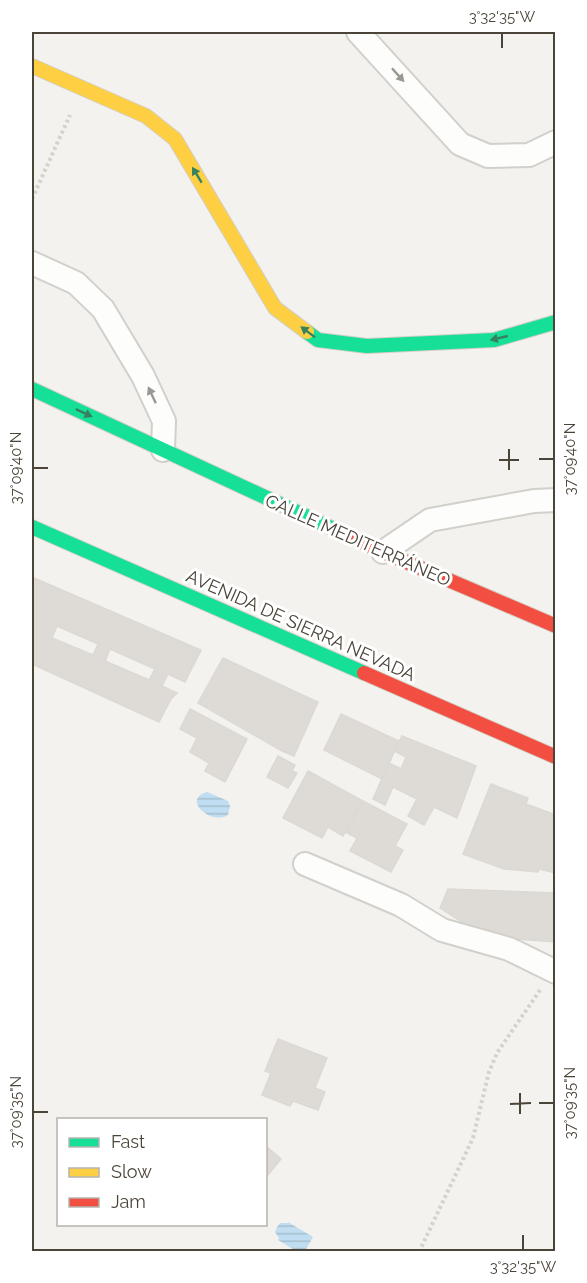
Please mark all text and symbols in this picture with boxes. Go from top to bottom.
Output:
text: 3°32'35"W [469,8,535,26]
one-way arrow [391,67,405,82]
one-way arrow [191,167,202,183]
one-way arrow [300,326,316,338]
one-way arrow [490,333,508,343]
one-way arrow [147,386,156,403]
one-way arrow [76,409,93,418]
text: 37°09'40"N [561,423,579,495]
text: 37°09'40"N [7,432,25,504]
street label: CALLE MEDITERRÁNEO [262,489,454,590]
street label: AVENIDA DE SIERRA NEVADA [183,565,419,685]
text: 37°09'35"N [561,1067,579,1139]
text: 37°09'35"N [7,1076,25,1148]
legend [57,1118,267,1226]
text: Fast [111,1131,145,1152]
text: Slow [111,1161,152,1182]
text: Jam [111,1191,146,1212]
text: 3°32'35"W [490,1258,556,1276]

